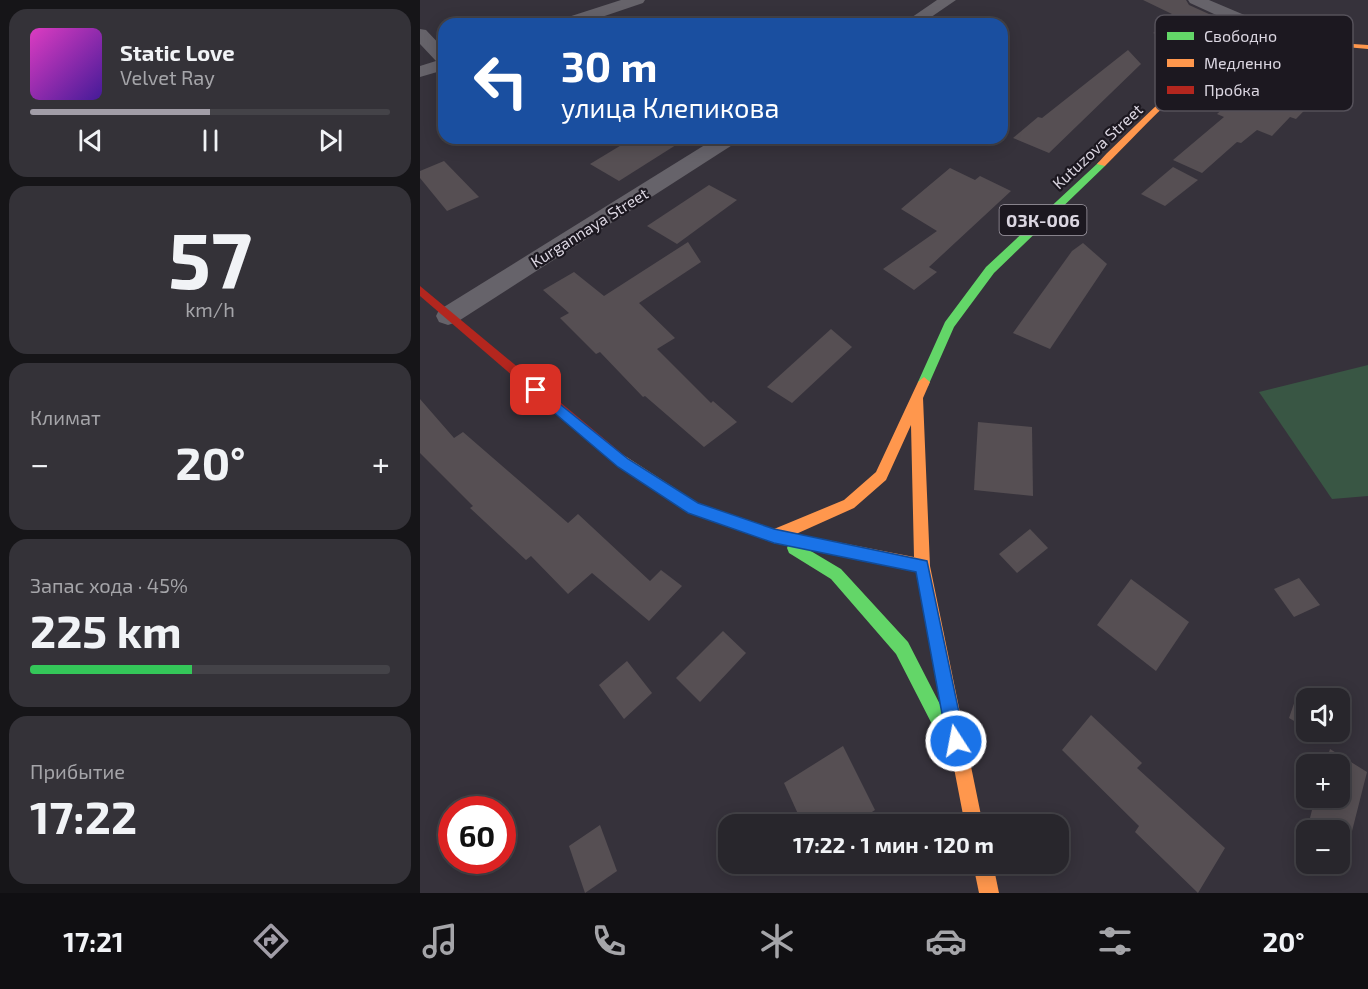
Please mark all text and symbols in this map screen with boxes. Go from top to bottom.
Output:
legend [1155,15,1353,111]
text: Свободно [1204,26,1277,45]
text: Static Love [120,39,235,65]
text: 30 m [561,40,657,90]
icon: left [462,42,540,120]
text: Медленно [1204,53,1281,72]
text: Velvet Ray [120,65,215,89]
text: Пробка [1204,80,1260,99]
text: улица Клепикова [561,91,779,123]
street label: Kutuzova Street [1048,99,1146,193]
icon: previous [74,124,107,157]
icon: pause [194,124,227,157]
icon: next [314,124,347,157]
street label: Kurgannaya Street [527,183,651,271]
road number: 03К-006 [1000,205,1086,235]
text: 57 [168,211,252,305]
text: km/h [185,297,235,321]
pin [510,364,561,415]
icon: arrive [519,373,552,406]
text: Климат [30,405,101,429]
text: 20° [176,435,246,489]
text: − [30,443,49,483]
text: + [372,443,390,483]
text: Запас хода · 45% [30,573,188,597]
text: 225 km [30,603,182,657]
map controls [1296,688,1350,874]
button: sound [1296,688,1350,742]
position arrow [924,709,988,773]
button: + [1296,754,1350,808]
text: Прибытие [30,759,125,783]
text: 17:22 [30,789,137,843]
speed limit sign: 60 [438,796,516,874]
button: − [1296,820,1350,874]
text: 17:22 · 1 мин · 120 m [793,831,994,857]
icon: directions [250,920,292,962]
icon: music [419,920,461,962]
icon: phone [588,920,630,962]
icon: climate [756,920,798,962]
icon: car [925,920,967,962]
icon: filters [1094,920,1136,962]
text: 17:21 [63,925,124,957]
text: 20° [1263,925,1305,957]

